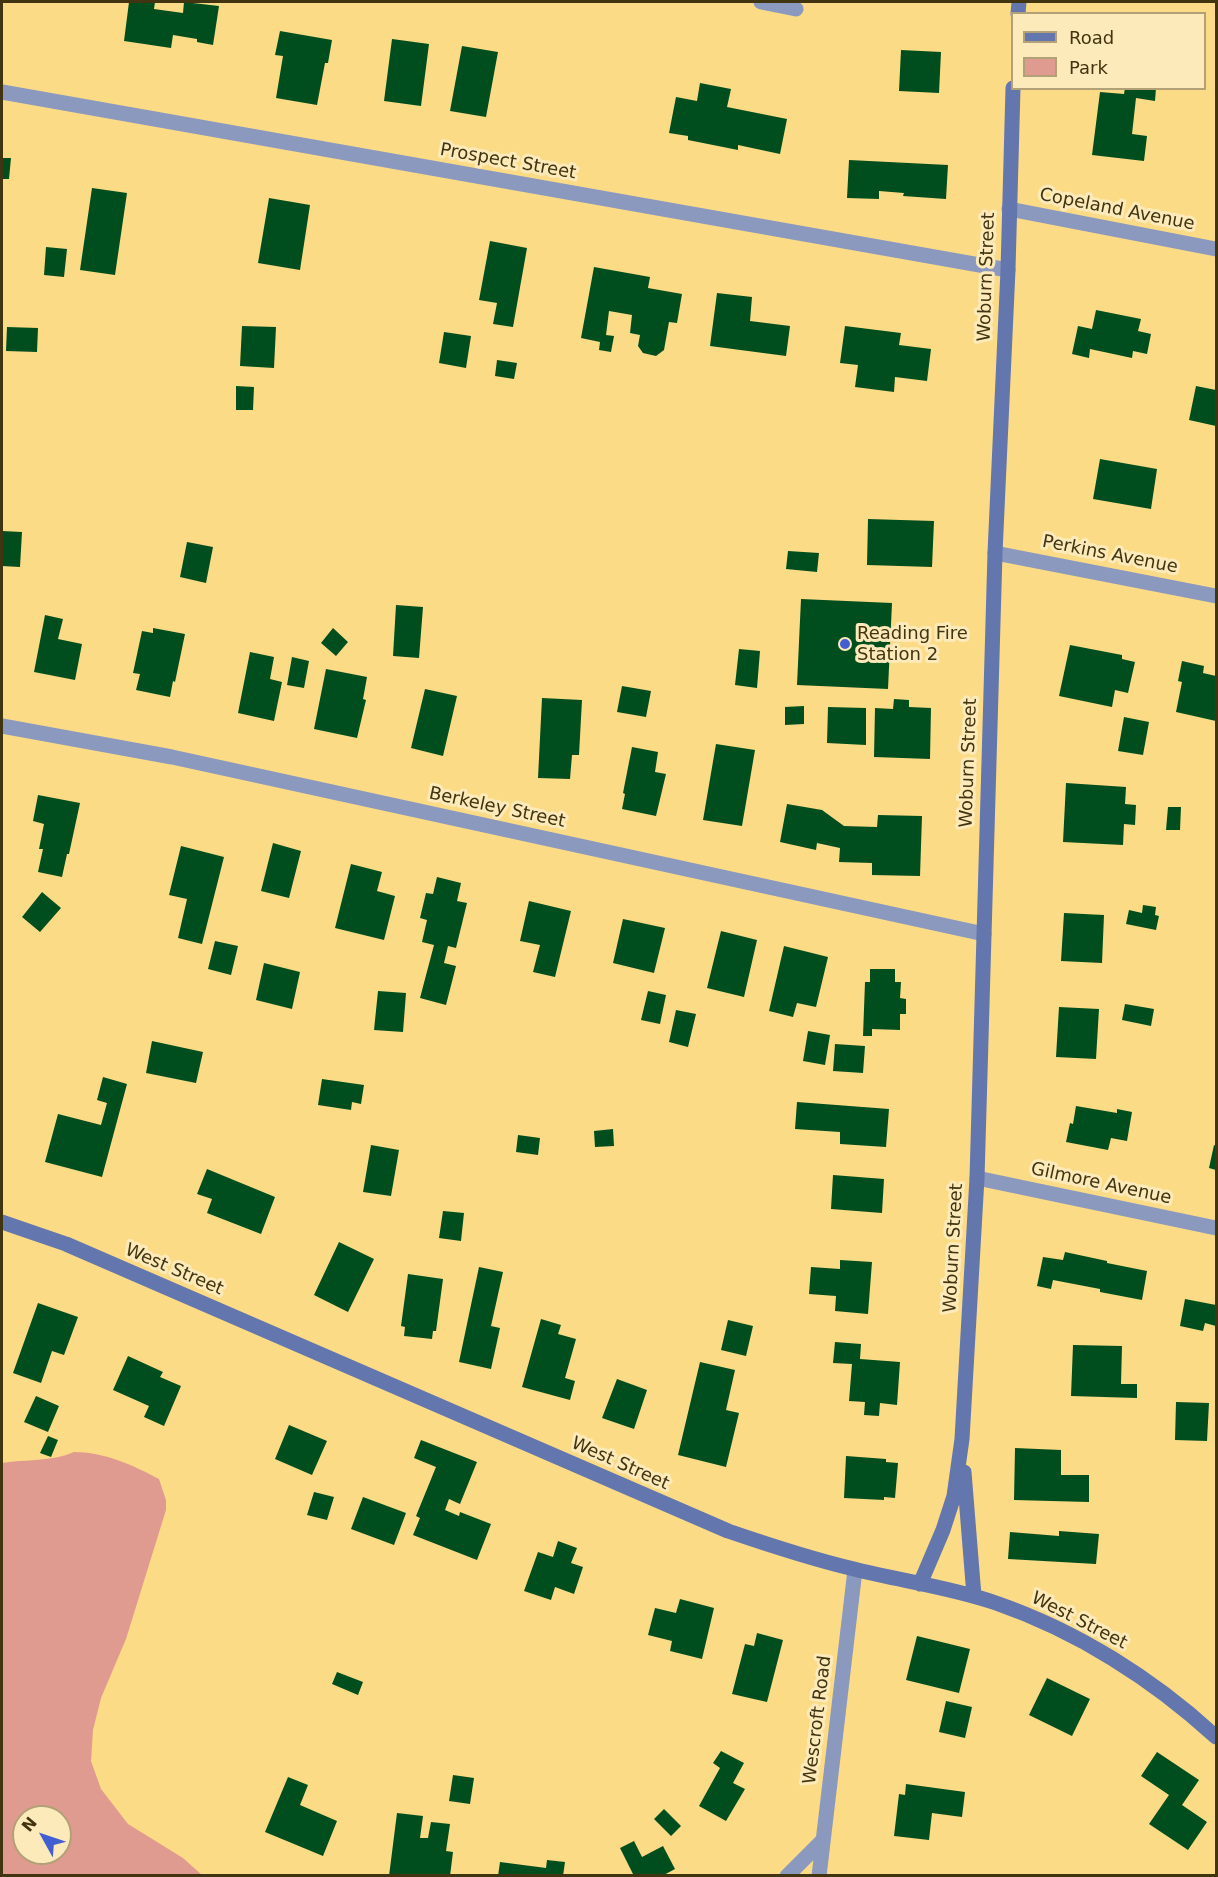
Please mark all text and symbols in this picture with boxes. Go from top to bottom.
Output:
legend [1011,12,1206,90]
text: Road [1069,27,1114,48]
text: Park [1069,57,1108,78]
street label: Prospect Street [438,139,578,185]
street label: Copeland Avenue [1038,184,1196,236]
street label: Woburn Street [974,212,1000,342]
street label: Perkins Avenue [1040,531,1180,579]
place label: Reading Fire Station 2 [857,623,968,666]
marker: Reading Fire Station 2 [838,637,852,651]
street label: Woburn Street [956,698,982,828]
street label: Berkeley Street [427,783,567,833]
street label: Gilmore Avenue [1029,1159,1173,1209]
street label: Woburn Street [940,1183,968,1313]
street label: West Street [122,1240,226,1300]
street label: West Street [568,1433,672,1495]
street label: West Street [1027,1588,1131,1654]
street label: Wescroft Road [799,1655,837,1785]
north arrow [12,1805,72,1865]
text: N [18,1813,41,1836]

